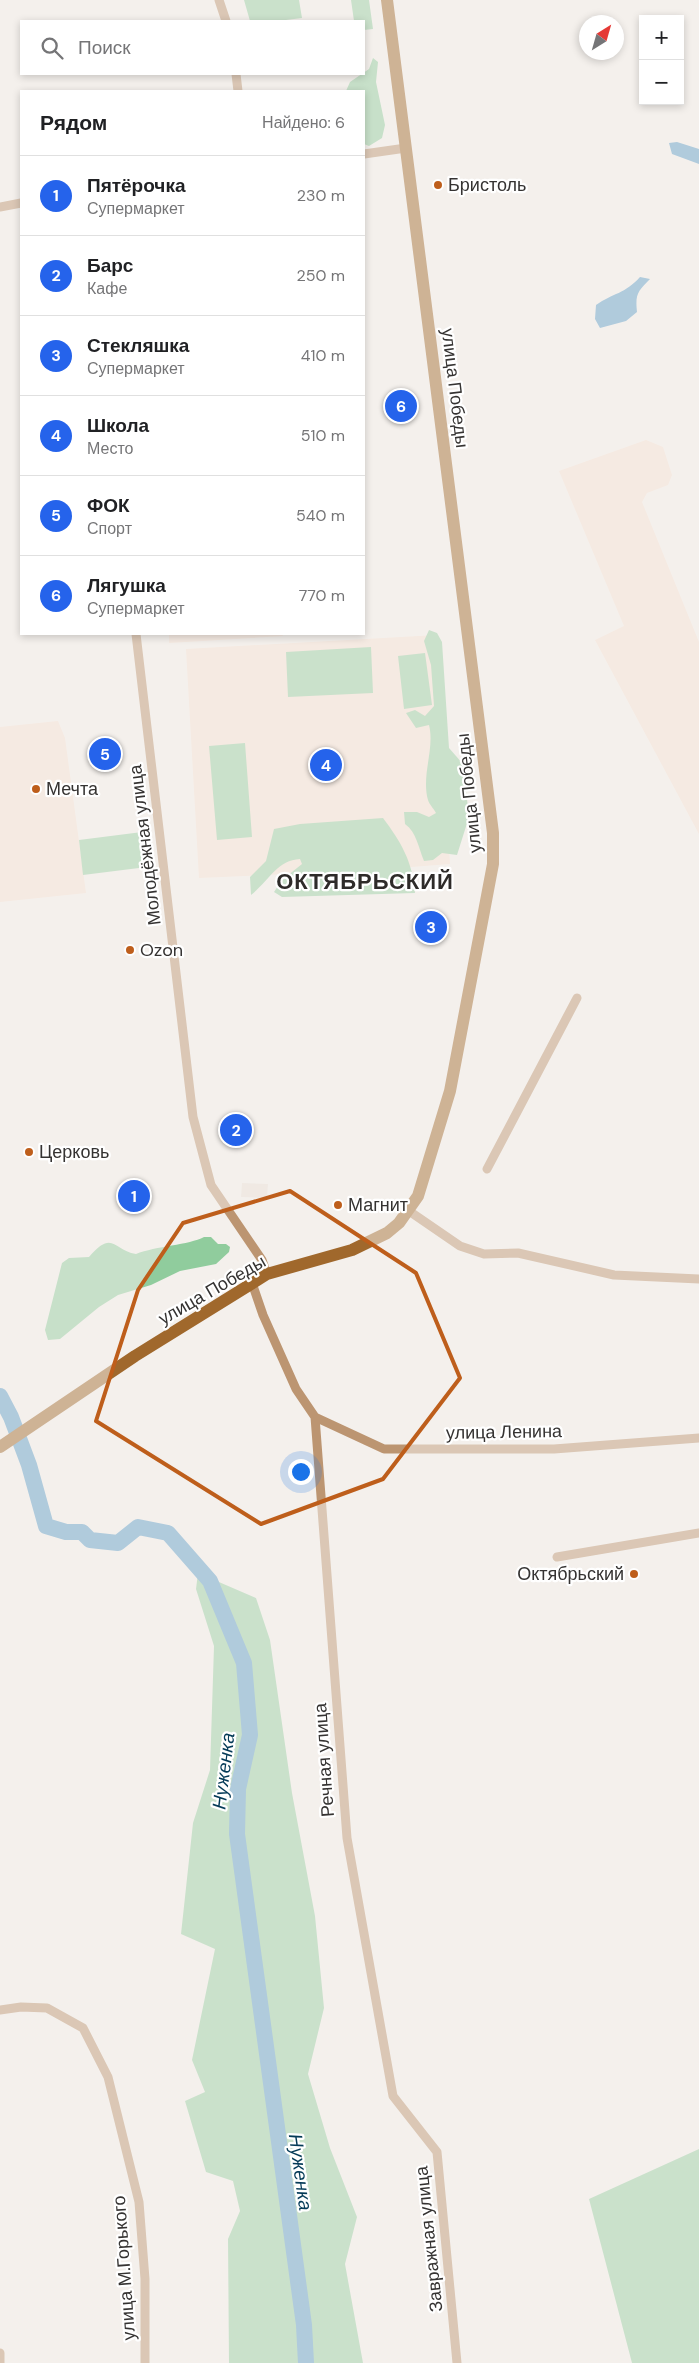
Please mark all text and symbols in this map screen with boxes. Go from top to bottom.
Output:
north arrow [579,15,624,60]
map controls [639,15,684,105]
button: + [639,15,684,60]
search box [20,20,365,75]
icon: search [38,34,66,62]
text: Поиск [78,35,131,60]
button: − [639,60,684,105]
text: Рядом [40,109,107,137]
text: Найдено: 6 [262,112,345,133]
text: Пятёрочка [87,173,185,198]
place label: Бристоль [448,173,526,197]
marker: Бристоль [432,179,444,191]
text: 1 [53,185,59,206]
text: 230 m [297,185,345,206]
text: Супермаркет [87,198,185,219]
text: Барс [87,253,133,278]
text: 2 [51,265,61,286]
text: 250 m [297,265,345,286]
text: Кафе [87,278,127,299]
street label: улица Победы [436,327,474,449]
text: Стекляшка [87,333,189,358]
text: 3 [51,345,61,366]
text: 410 m [301,345,345,366]
text: Супермаркет [87,358,185,379]
pin: 6 [385,387,417,425]
text: Школа [87,413,149,438]
text: 4 [51,425,61,446]
text: 510 m [301,425,345,446]
text: Место [87,438,133,459]
text: ФОК [87,493,130,518]
text: 5 [51,505,61,526]
text: 540 m [296,505,345,526]
text: Спорт [87,518,132,539]
text: Лягушка [87,573,166,598]
text: 6 [51,585,61,606]
text: 770 m [299,585,345,606]
text: Супермаркет [87,598,185,619]
street label: улица Победы [451,732,487,854]
pin: 5 [89,735,121,773]
pin: 4 [310,746,342,784]
street label: Молодёжная улица [123,762,167,927]
place label: Мечта [46,777,99,801]
marker: Мечта [30,783,42,795]
district label: ОКТЯБРЬСКИЙ [276,867,454,896]
pin: 3 [415,908,447,946]
place label: Ozon [140,938,183,962]
marker: Ozon [124,944,136,956]
pin: 2 [220,1111,252,1149]
place label: Церковь [39,1140,109,1164]
marker: Церковь [23,1146,35,1158]
pin: 1 [118,1177,150,1215]
place label: Магнит [348,1193,408,1217]
marker: Магнит [332,1199,344,1211]
street label: улица Победы [154,1250,270,1330]
street label: улица Ленина [446,1419,563,1445]
your location [288,1459,314,1485]
place label: Октябрьский [517,1562,624,1586]
marker: Октябрьский [628,1568,640,1580]
street label: Речная улица [308,1701,340,1818]
water label: Нуженка [206,1731,241,1811]
water label: Нуженка [283,2132,318,2212]
street label: Завражная улица [409,2164,449,2313]
street label: улица М.Горького [107,2195,141,2341]

